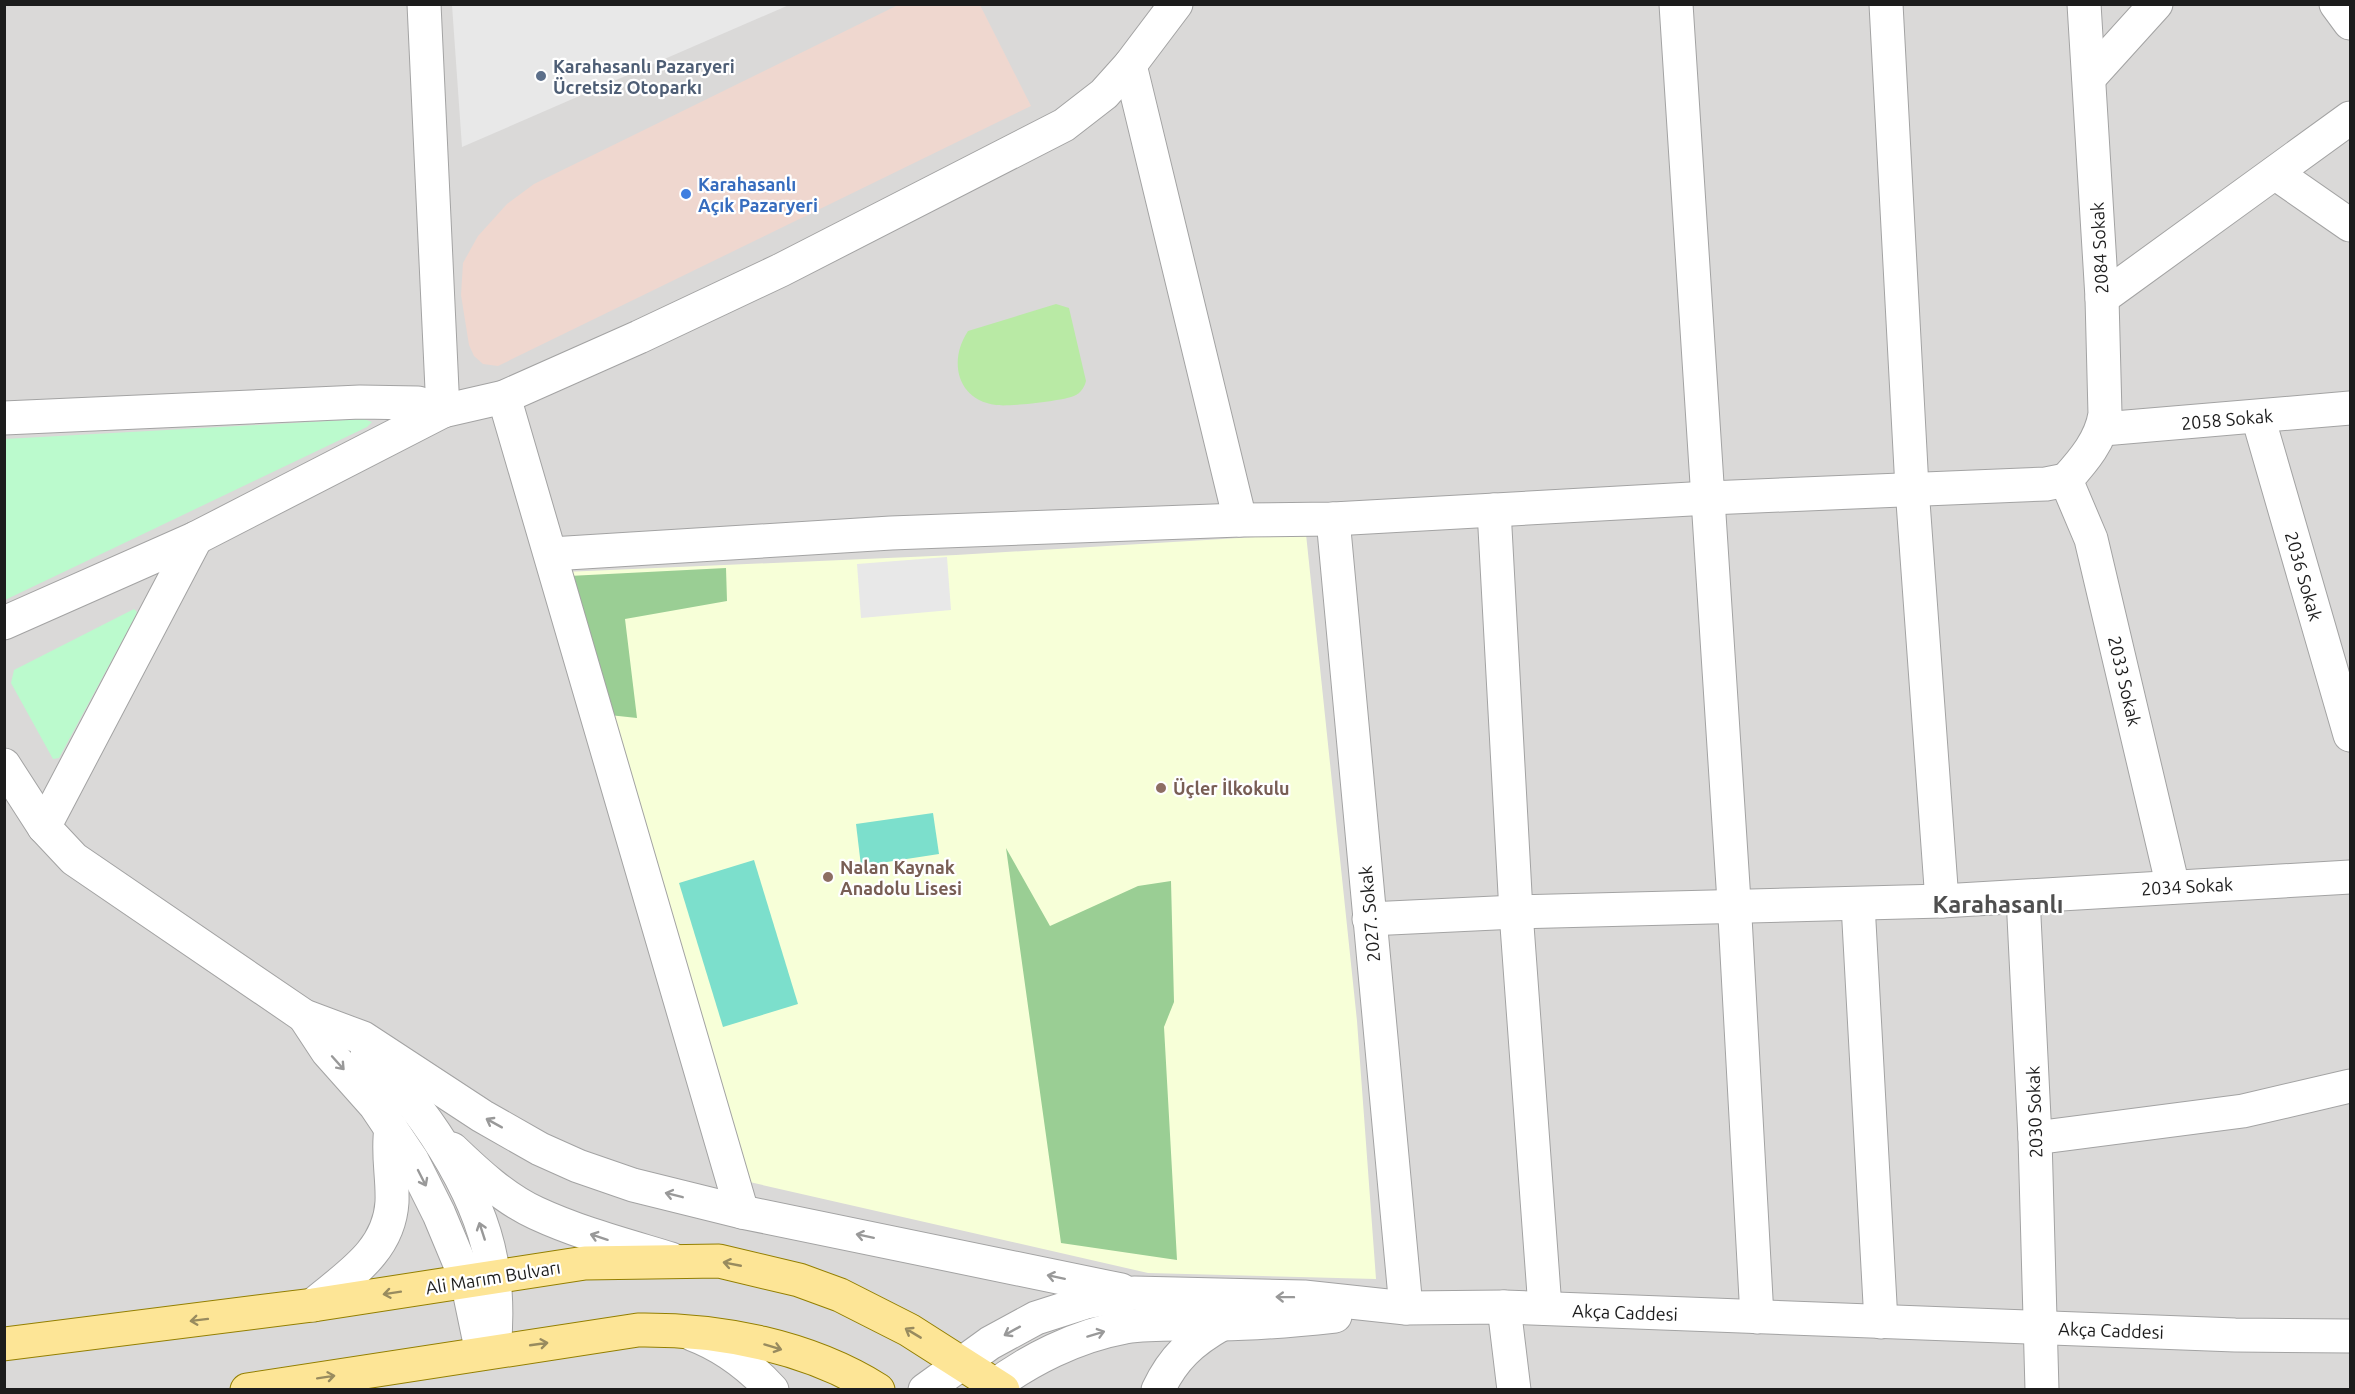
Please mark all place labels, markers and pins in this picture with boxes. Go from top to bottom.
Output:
place label: Karahasanlı Pazaryeri Ücretsiz Otoparkı [553,56,735,97]
marker: Karahasanlı Pazaryeri Ücretsiz Otoparkı [534,69,548,83]
place label: Karahasanlı Açık Pazaryeri [698,174,818,216]
marker: Karahasanlı Açık Pazaryeri [679,187,693,201]
place label: Üçler İlkokulu [1173,778,1290,799]
marker: Üçler İlkokulu [1154,781,1168,795]
place label: Nalan Kaynak Anadolu Lisesi [840,857,962,898]
marker: Nalan Kaynak Anadolu Lisesi [821,870,835,884]

